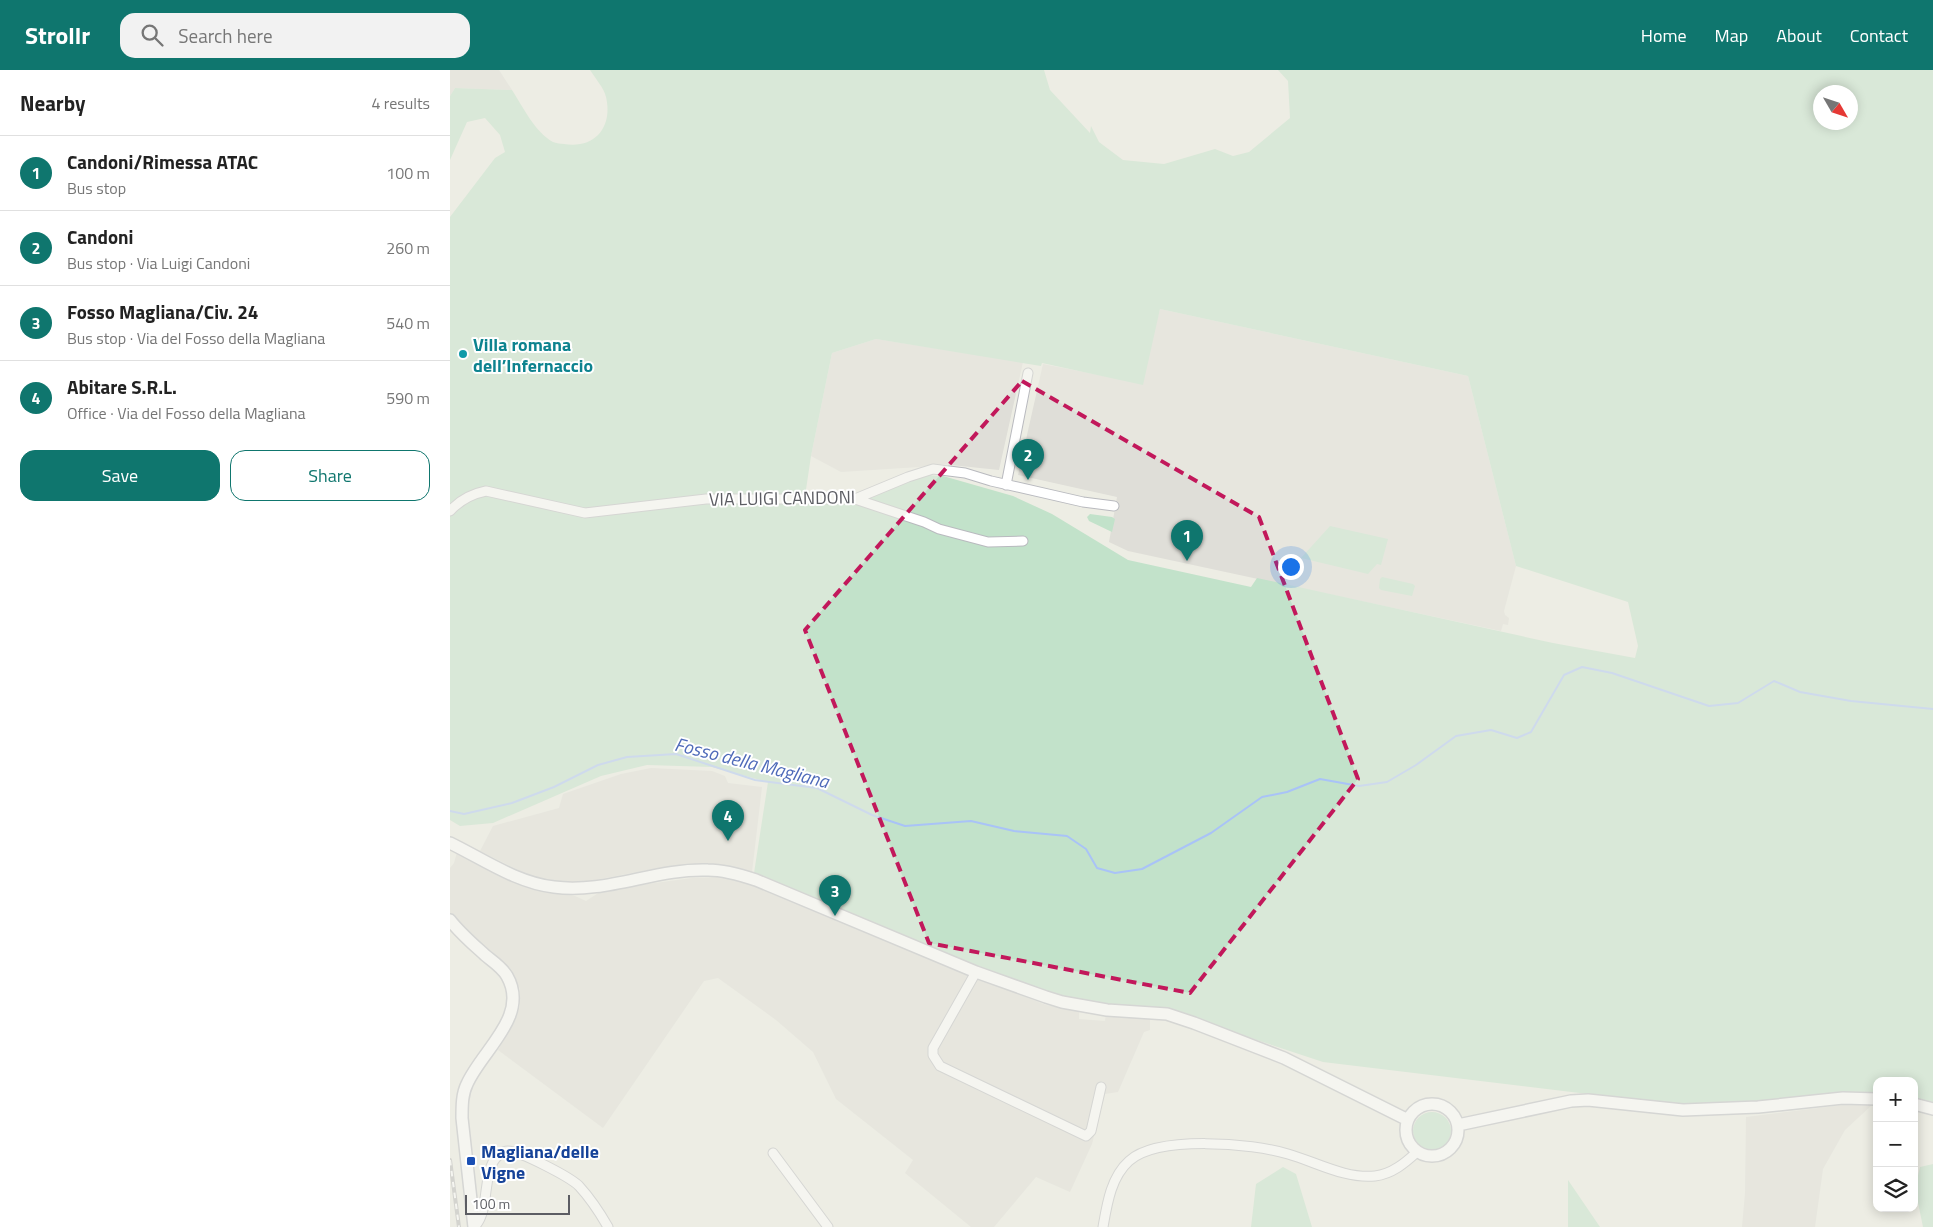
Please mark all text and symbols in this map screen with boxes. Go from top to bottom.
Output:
search box [120,13,470,58]
text: Strollr [25,17,90,53]
icon: search [138,21,166,49]
text: Search here [178,21,273,50]
text: Home [1641,22,1687,49]
text: Map [1715,22,1748,49]
text: About [1776,22,1822,49]
text: Contact [1850,22,1908,49]
north arrow [1813,85,1858,130]
text: Nearby [20,87,85,119]
text: 4 results [371,91,430,115]
text: Candoni/Rimessa ATAC [67,147,258,176]
text: 1 [32,161,40,185]
text: 100 m [386,161,430,185]
text: Bus stop [67,176,126,200]
text: Candoni [67,222,133,251]
text: 2 [32,236,40,260]
text: 260 m [386,236,430,260]
text: Bus stop · Via Luigi Candoni [67,251,250,275]
text: Fosso Magliana/Civ. 24 [67,297,258,326]
text: 3 [32,311,40,335]
text: 540 m [386,311,430,335]
text: Bus stop · Via del Fosso della Magliana [67,326,325,350]
place label: Villa romana dell’Infernaccio [473,331,593,379]
marker: Villa romana dell’Infernaccio [457,348,469,360]
text: Abitare S.R.L. [67,372,177,401]
text: 4 [32,386,40,410]
text: 590 m [386,386,430,410]
text: Office · Via del Fosso della Magliana [67,401,306,425]
pin: 2 [1012,439,1044,480]
button: Save [20,450,220,501]
button: Share [230,450,430,501]
street label: VIA LUIGI CANDONI [709,483,855,513]
pin: 1 [1171,520,1203,561]
your location [1278,554,1304,580]
water label: Fosso della Magliana [672,729,834,796]
pin: 4 [712,800,744,841]
pin: 3 [819,875,851,916]
map controls [1873,1077,1918,1212]
button: + [1873,1077,1918,1122]
button: − [1873,1122,1918,1167]
place label: Magliana/delle Vigne [481,1138,599,1186]
marker: Magliana/delle Vigne [465,1155,477,1167]
button: layers [1873,1167,1918,1212]
scale bar [465,1192,570,1215]
text: 100 m [472,1193,510,1214]

